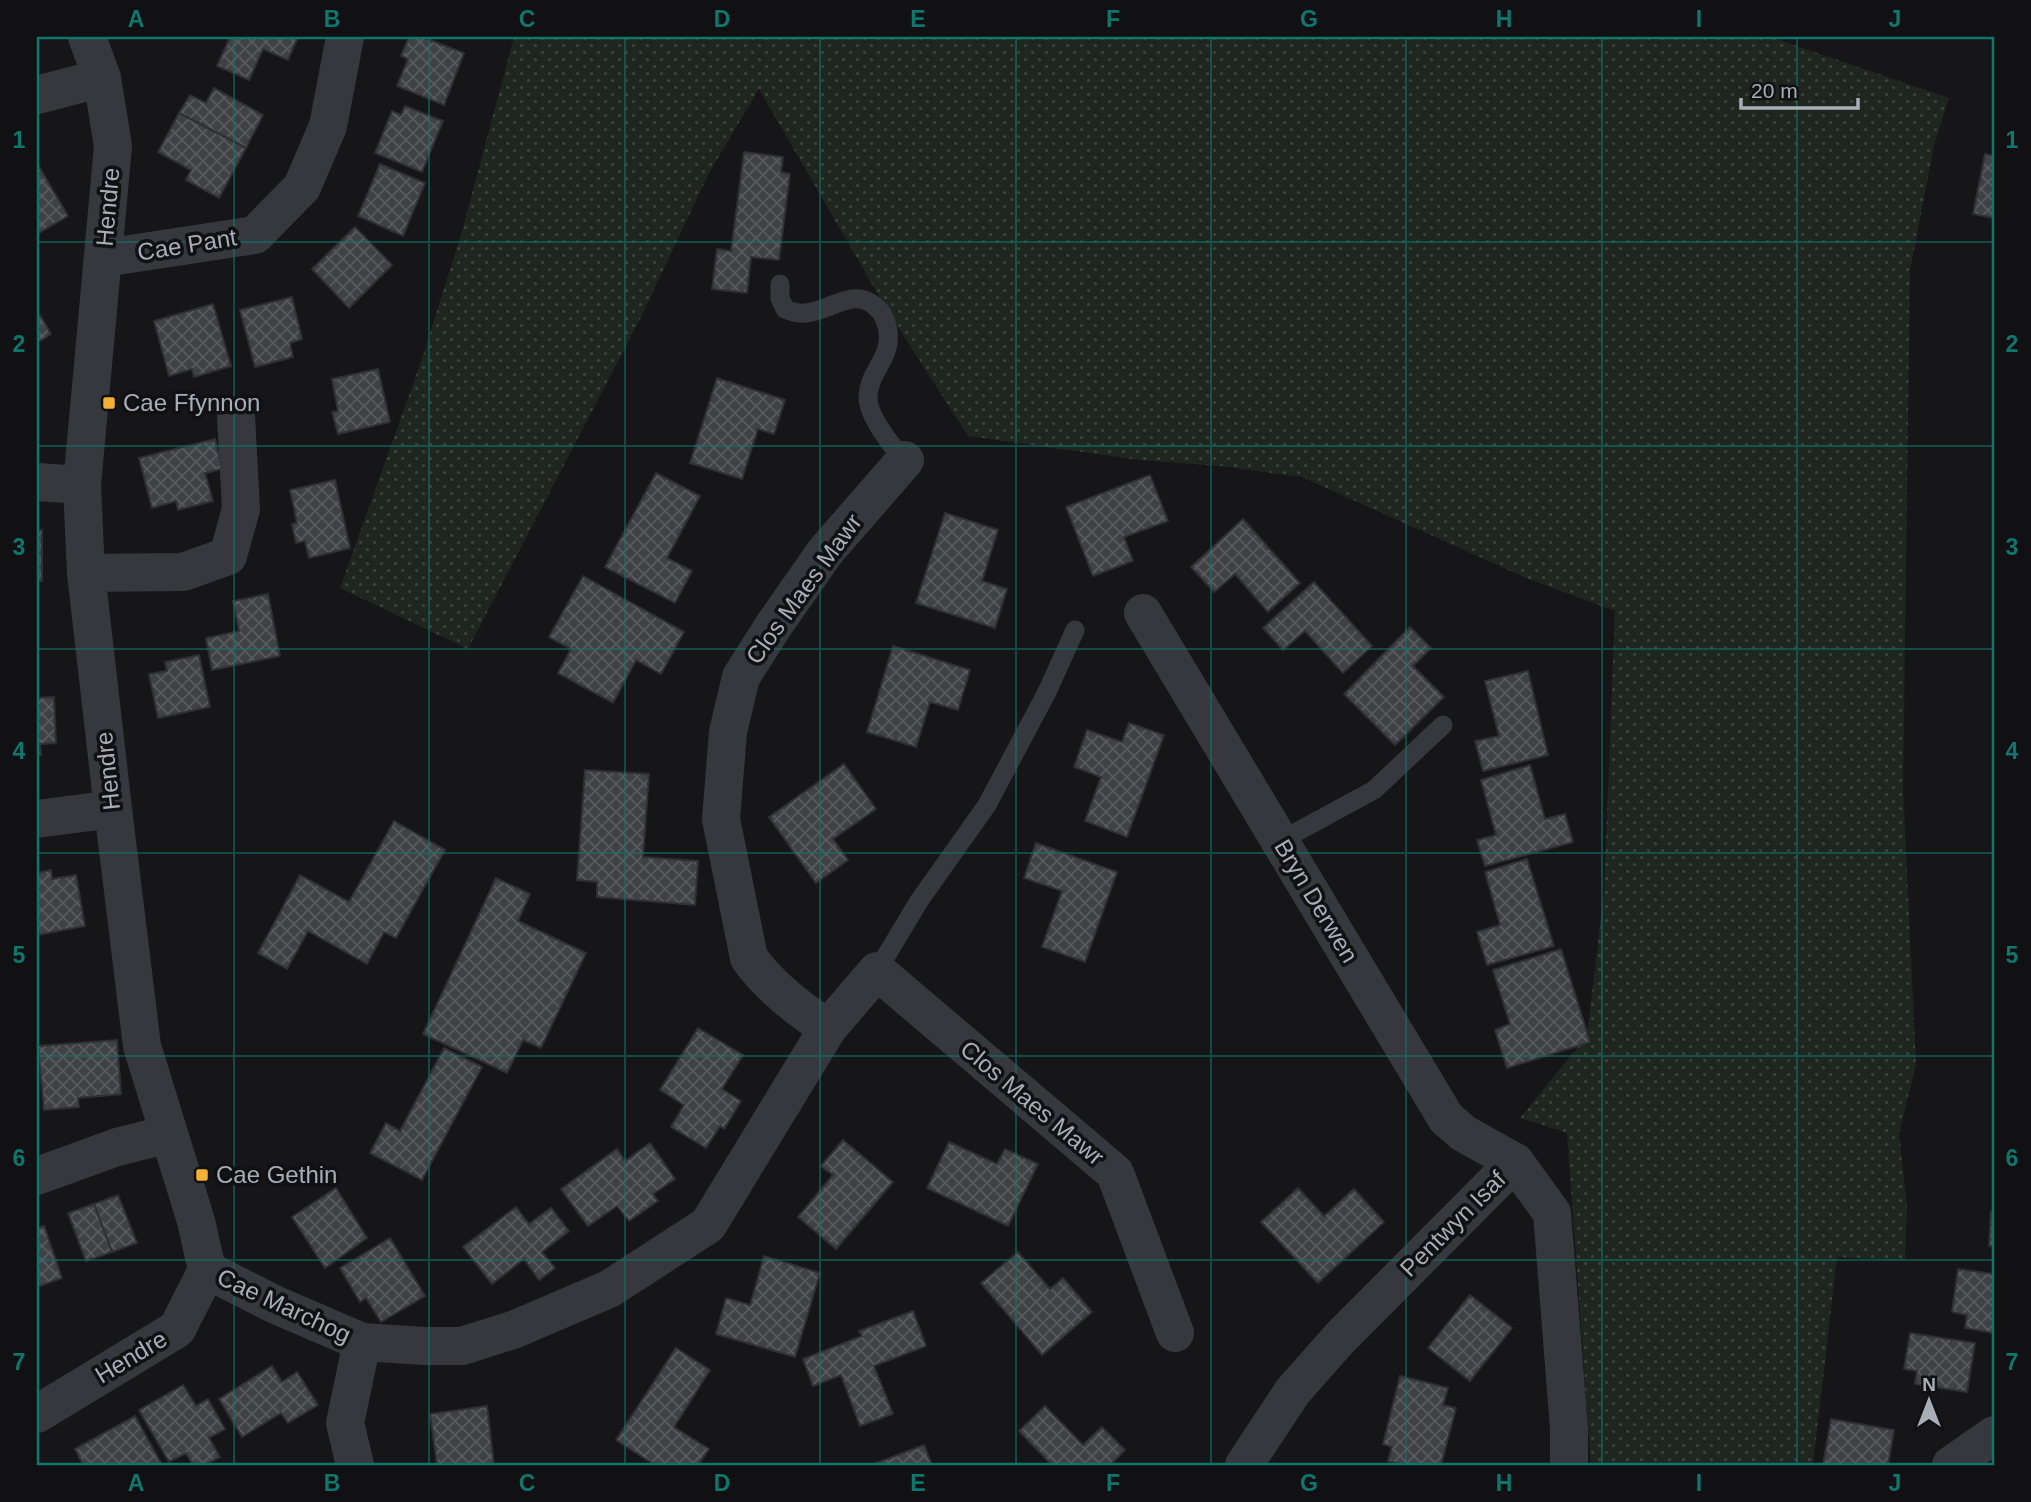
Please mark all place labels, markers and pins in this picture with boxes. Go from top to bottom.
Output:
place label: Cae Ffynnon [123,389,260,416]
marker: Cae Ffynnon [101,395,117,411]
place label: Cae Gethin [216,1161,337,1188]
marker: Cae Gethin [194,1167,210,1183]

